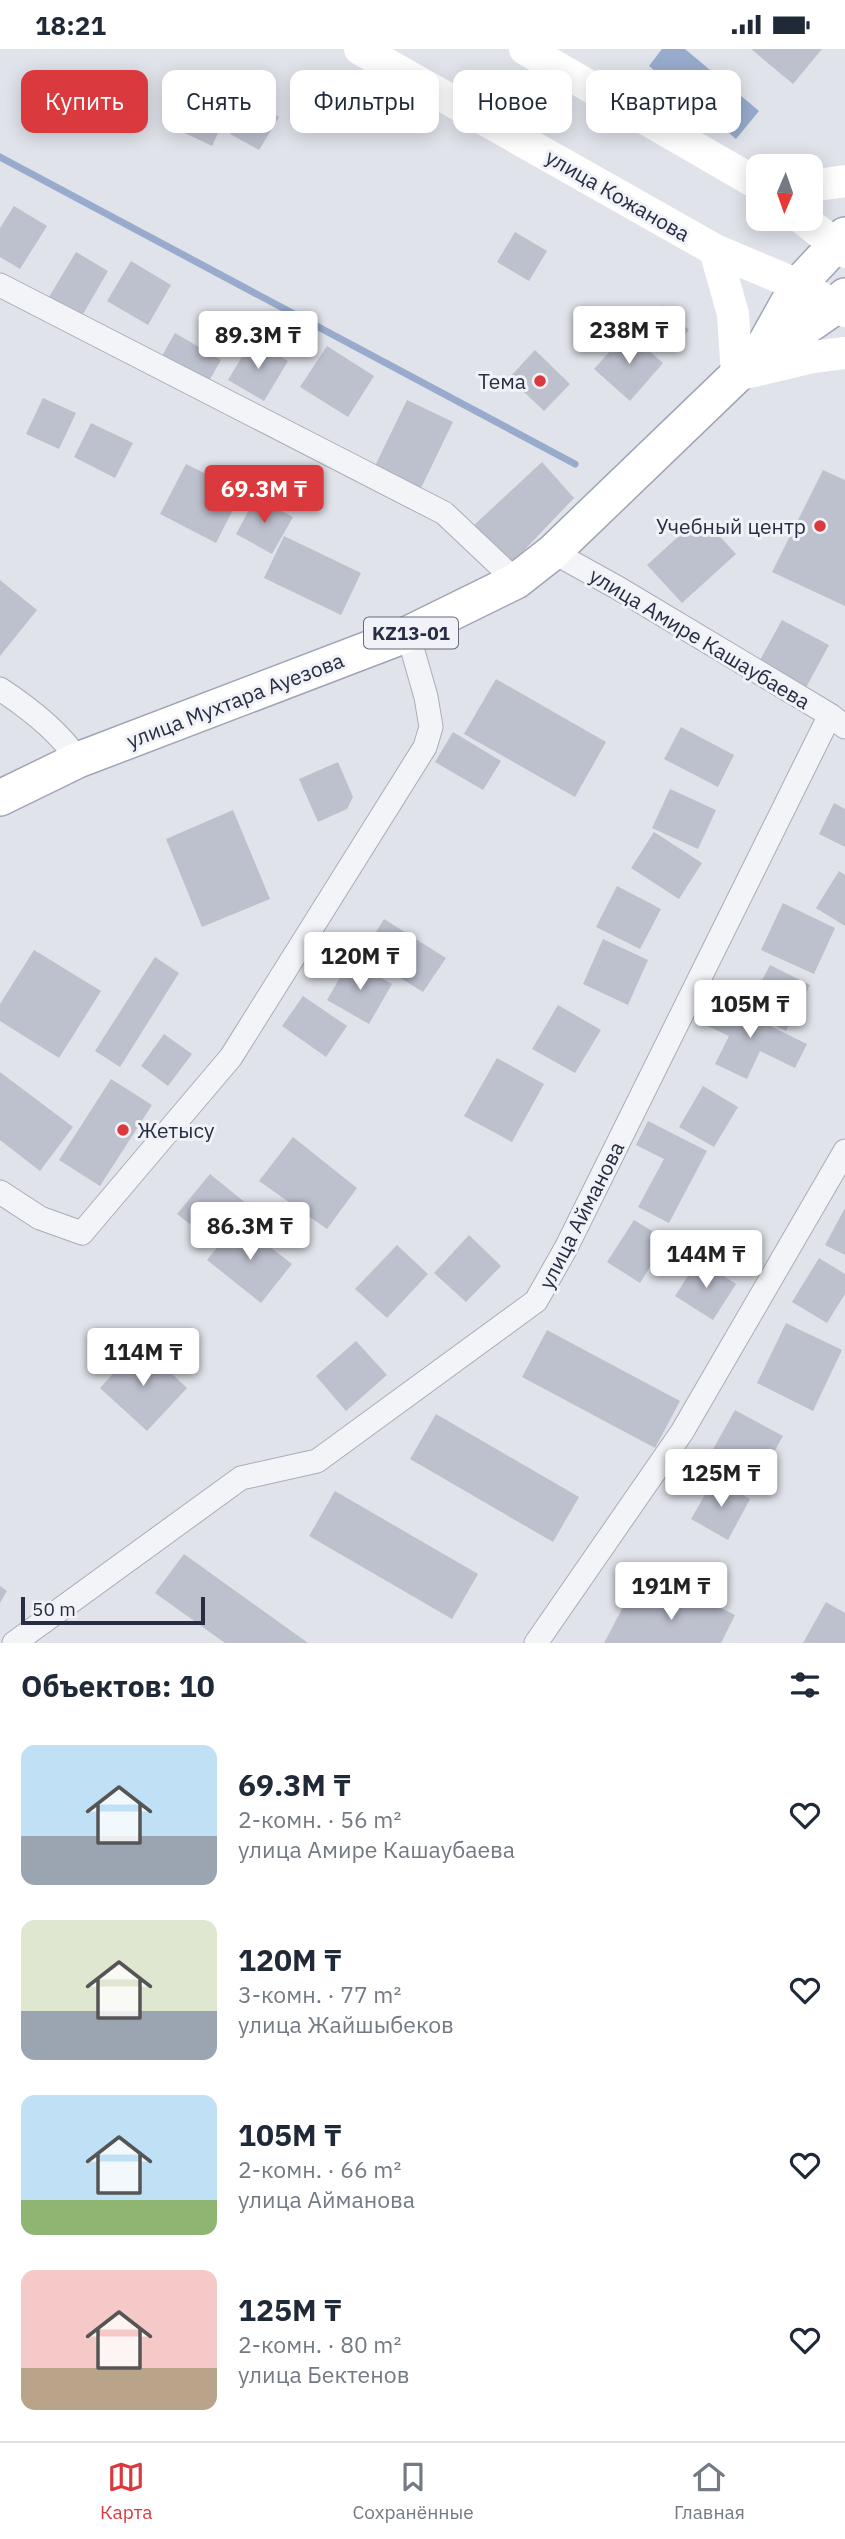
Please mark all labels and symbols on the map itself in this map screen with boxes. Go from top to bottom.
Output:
street label: улица Кожанова [541,142,695,248]
north arrow [746,154,822,231]
pin: 238M ₸ [572,307,686,366]
pin: 89.3M ₸ [193,311,323,371]
place label: Тема [478,367,526,395]
marker: Тема [532,373,548,389]
pin: 69.3M ₸ [199,465,329,525]
place label: Учебный центр [656,512,806,540]
marker: Учебный центр [812,518,828,534]
street label: улица Амире Кашаубаева [584,561,816,715]
road number: KZ13-01 [364,617,458,649]
street label: улица Мухтара Ауезова [122,646,348,754]
pin: 120M ₸ [303,933,417,992]
pin: 105M ₸ [693,981,807,1040]
place label: Жетысу [137,1116,215,1144]
marker: Жетысу [115,1122,131,1138]
street label: улица Айманова [532,1137,630,1293]
pin: 86.3M ₸ [185,1203,315,1262]
pin: 144M ₸ [649,1231,763,1290]
pin: 114M ₸ [86,1329,200,1388]
pin: 125M ₸ [664,1449,778,1509]
pin: 191M ₸ [614,1563,728,1622]
scale bar [21,1594,205,1626]

